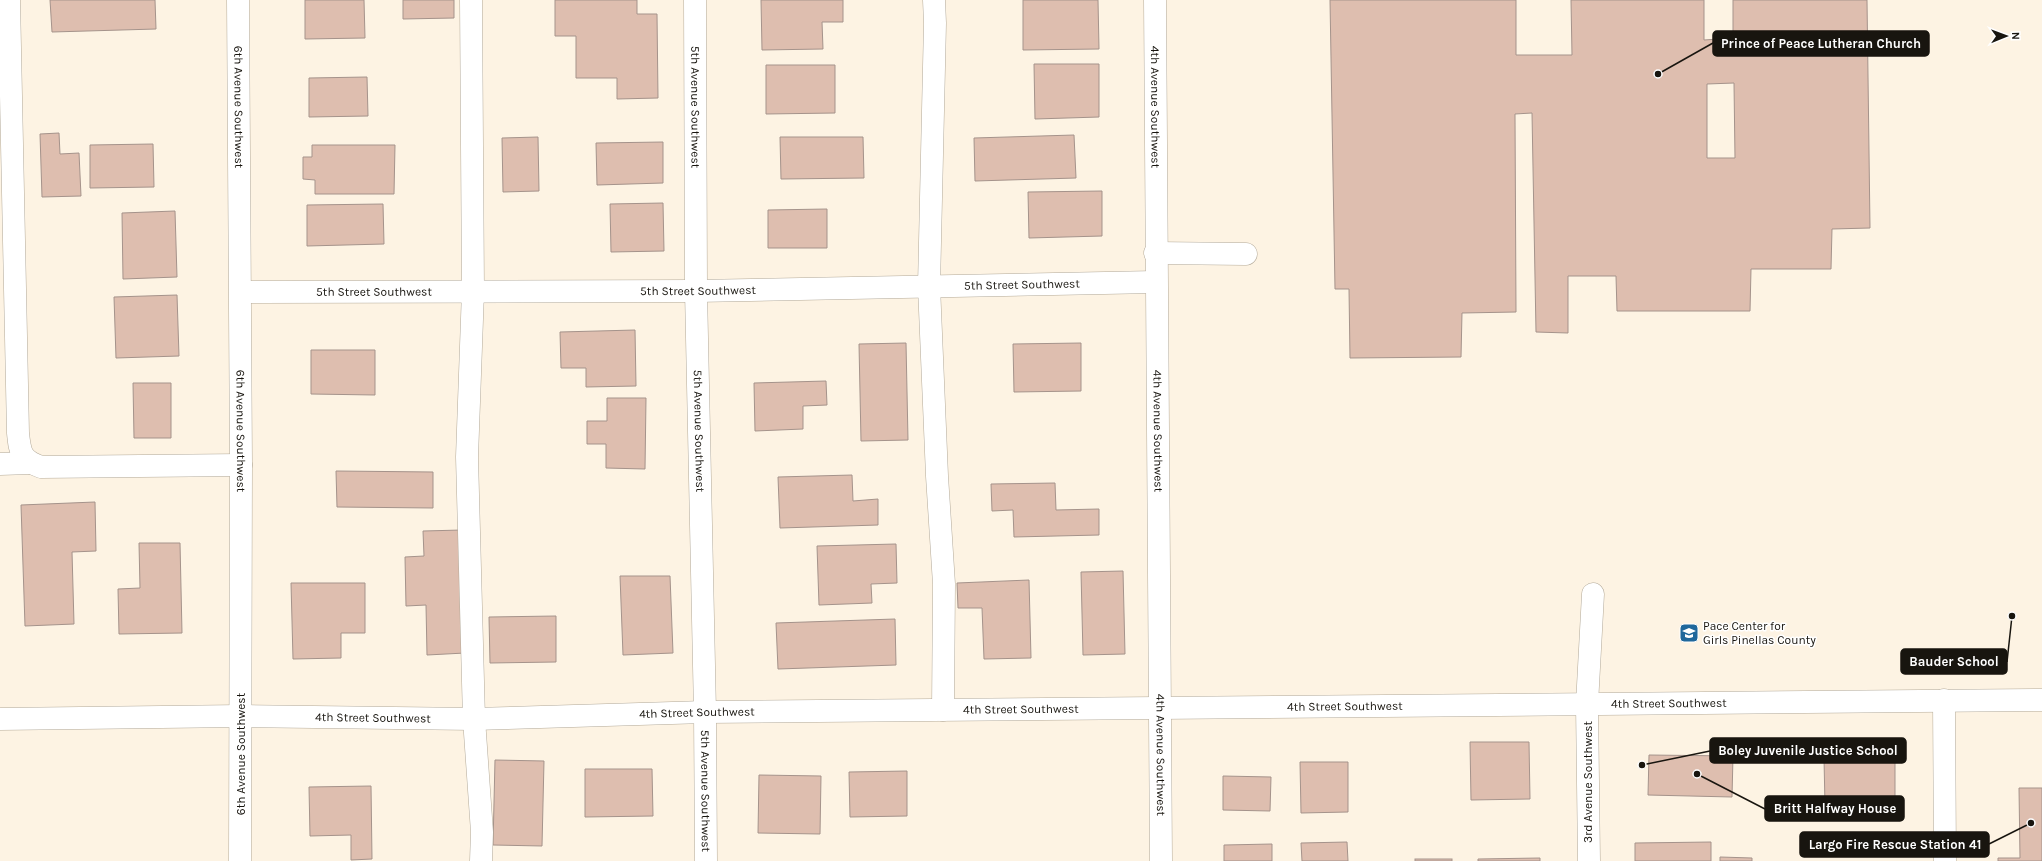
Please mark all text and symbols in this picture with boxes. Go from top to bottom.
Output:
north arrow [1986,16,2026,56]
callout: Prince of Peace Lutheran Church [1713,31,1929,56]
text: N [2009,32,2022,40]
text: Prince of Peace Lutheran Church [1721,36,1921,51]
street label: 6th Avenue Southwest [231,46,246,169]
street label: 5th Avenue Southwest [688,46,703,169]
street label: 4th Avenue Southwest [1148,46,1163,169]
street label: 5th Street Southwest [964,276,1080,293]
street label: 5th Street Southwest [640,283,757,298]
street label: 5th Street Southwest [316,285,432,299]
street label: 6th Avenue Southwest [233,370,248,493]
street label: 5th Avenue Southwest [691,370,707,493]
street label: 4th Avenue Southwest [1150,370,1166,493]
place label: Pace Center for Girls Pinellas County [1703,619,1816,647]
school or university icon: Pace Center for Girls Pinellas County [1678,622,1700,644]
callout: Bauder School [1901,649,2007,674]
text: Bauder School [1909,654,1999,669]
street label: 6th Avenue Southwest [234,692,248,815]
street label: 4th Avenue Southwest [1153,694,1168,817]
street label: 4th Street Southwest [1611,696,1727,711]
street label: 4th Street Southwest [1287,699,1403,714]
street label: 4th Street Southwest [963,702,1079,717]
street label: 4th Street Southwest [639,705,755,721]
street label: 4th Street Southwest [315,710,431,725]
street label: 3rd Avenue Southwest [1581,720,1595,843]
street label: 5th Avenue Southwest [698,730,713,853]
callout: Boley Juvenile Justice School [1710,738,1906,763]
text: Boley Juvenile Justice School [1718,743,1898,758]
callout: Britt Halfway House [1765,796,1904,821]
text: Britt Halfway House [1774,801,1896,816]
callout: Largo Fire Rescue Station 41 [1800,832,1989,857]
text: Largo Fire Rescue Station 41 [1809,837,1981,852]

